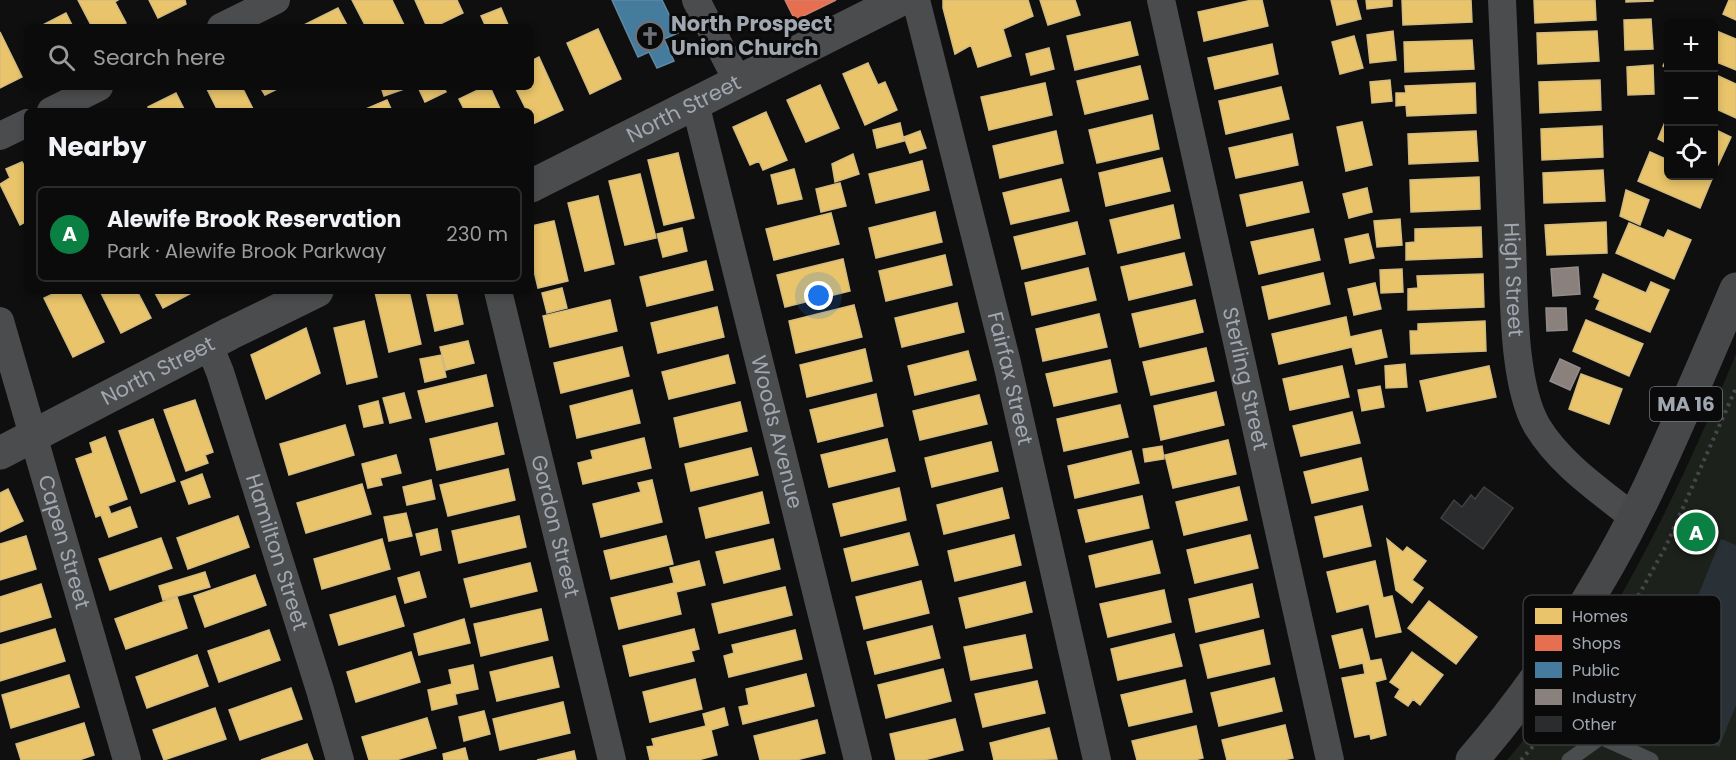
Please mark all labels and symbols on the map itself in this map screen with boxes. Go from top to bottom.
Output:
place label: North Prospect Union Church [671,9,832,62]
church icon: North Prospect Union Church [634,20,666,52]
street label: North Street [621,68,746,150]
street label: High Street [1497,222,1531,338]
your location [804,281,833,310]
street label: Sterling Street [1216,304,1276,453]
street label: Fairfax Street [981,309,1040,448]
street label: North Street [96,329,220,412]
street label: Woods Avenue [744,352,810,512]
road number: MA 16 [1650,387,1722,421]
street label: Gordon Street [524,452,587,600]
street label: Hamilton Street [239,470,315,634]
street label: Capen Street [31,471,98,612]
pin: A [1676,510,1716,554]
legend [1523,595,1721,745]
text: Homes [1572,605,1628,628]
text: Shops [1572,632,1621,655]
text: Public [1572,659,1620,682]
text: Industry [1572,686,1636,709]
text: Other [1572,713,1617,736]

